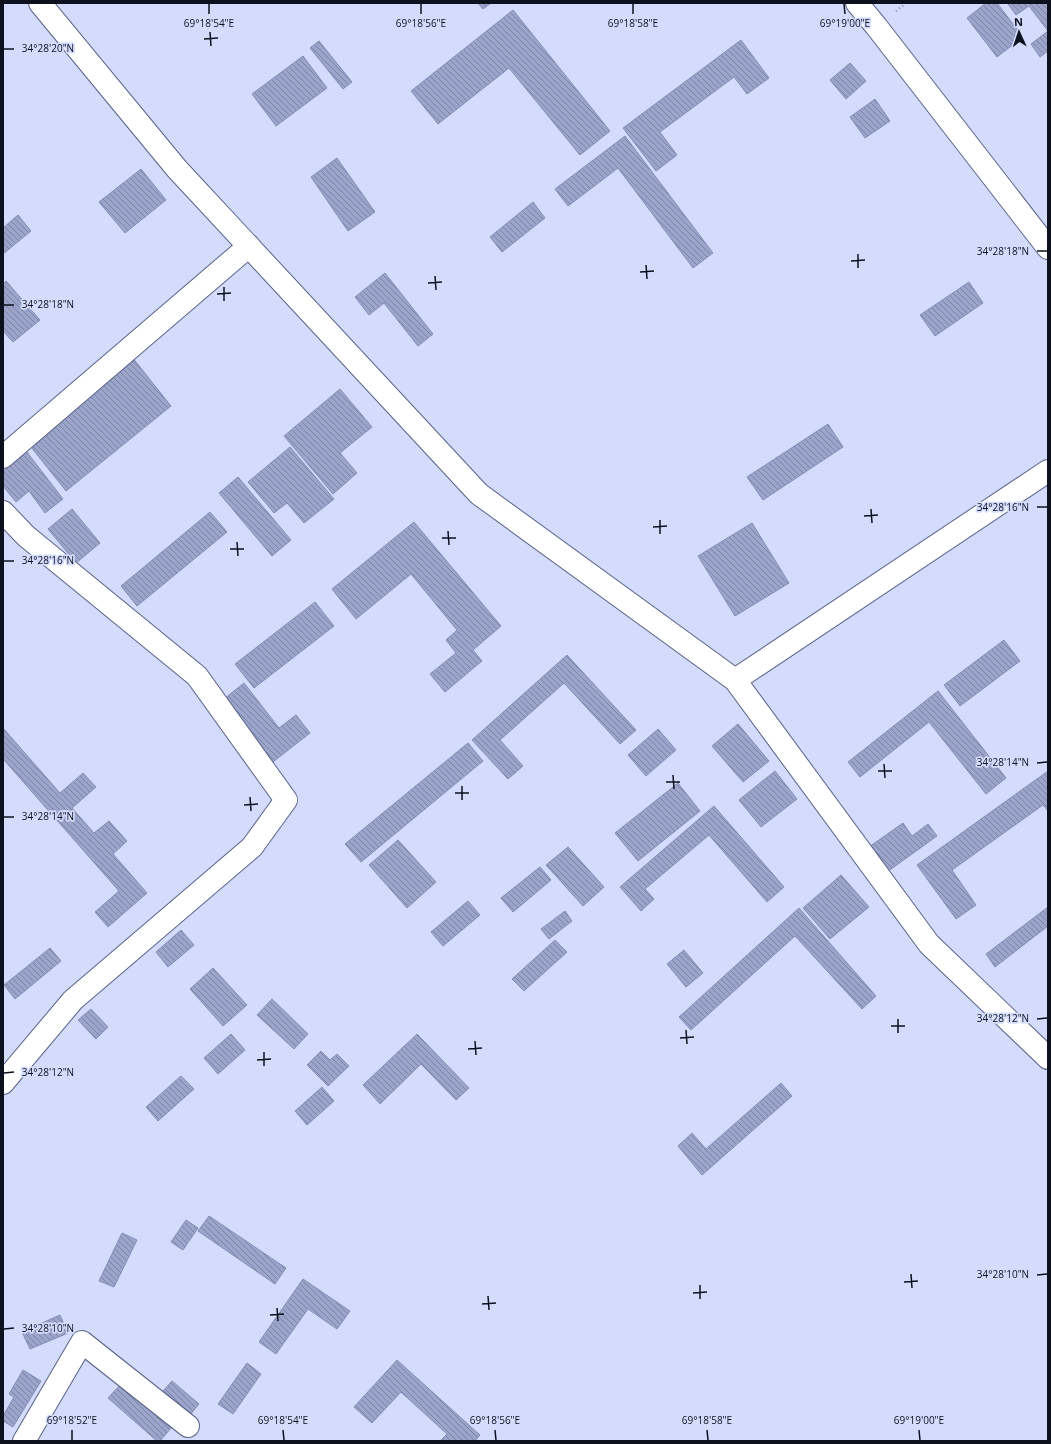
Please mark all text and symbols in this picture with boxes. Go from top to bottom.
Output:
north arrow [999,12,1039,52]
text: N [1014,14,1023,29]
text: 69°18'54"E [184,16,234,30]
text: 69°18'56"E [396,16,446,30]
text: 69°18'58"E [608,16,658,30]
text: 69°19'00"E [820,16,870,30]
text: 34°28'20"N [22,41,74,55]
text: 34°28'18"N [977,244,1029,258]
text: 34°28'18"N [22,297,74,311]
text: 34°28'16"N [977,500,1029,514]
text: 34°28'16"N [22,553,74,567]
text: 34°28'14"N [977,755,1029,769]
text: 34°28'14"N [22,809,74,823]
text: 34°28'12"N [977,1011,1029,1025]
text: 34°28'12"N [22,1065,74,1079]
text: 34°28'10"N [977,1267,1029,1281]
text: 34°28'10"N [22,1321,74,1335]
text: 69°18'52"E [47,1413,97,1427]
text: 69°18'54"E [258,1413,308,1427]
text: 69°18'56"E [470,1413,520,1427]
text: 69°18'58"E [682,1413,732,1427]
text: 69°19'00"E [894,1413,944,1427]

